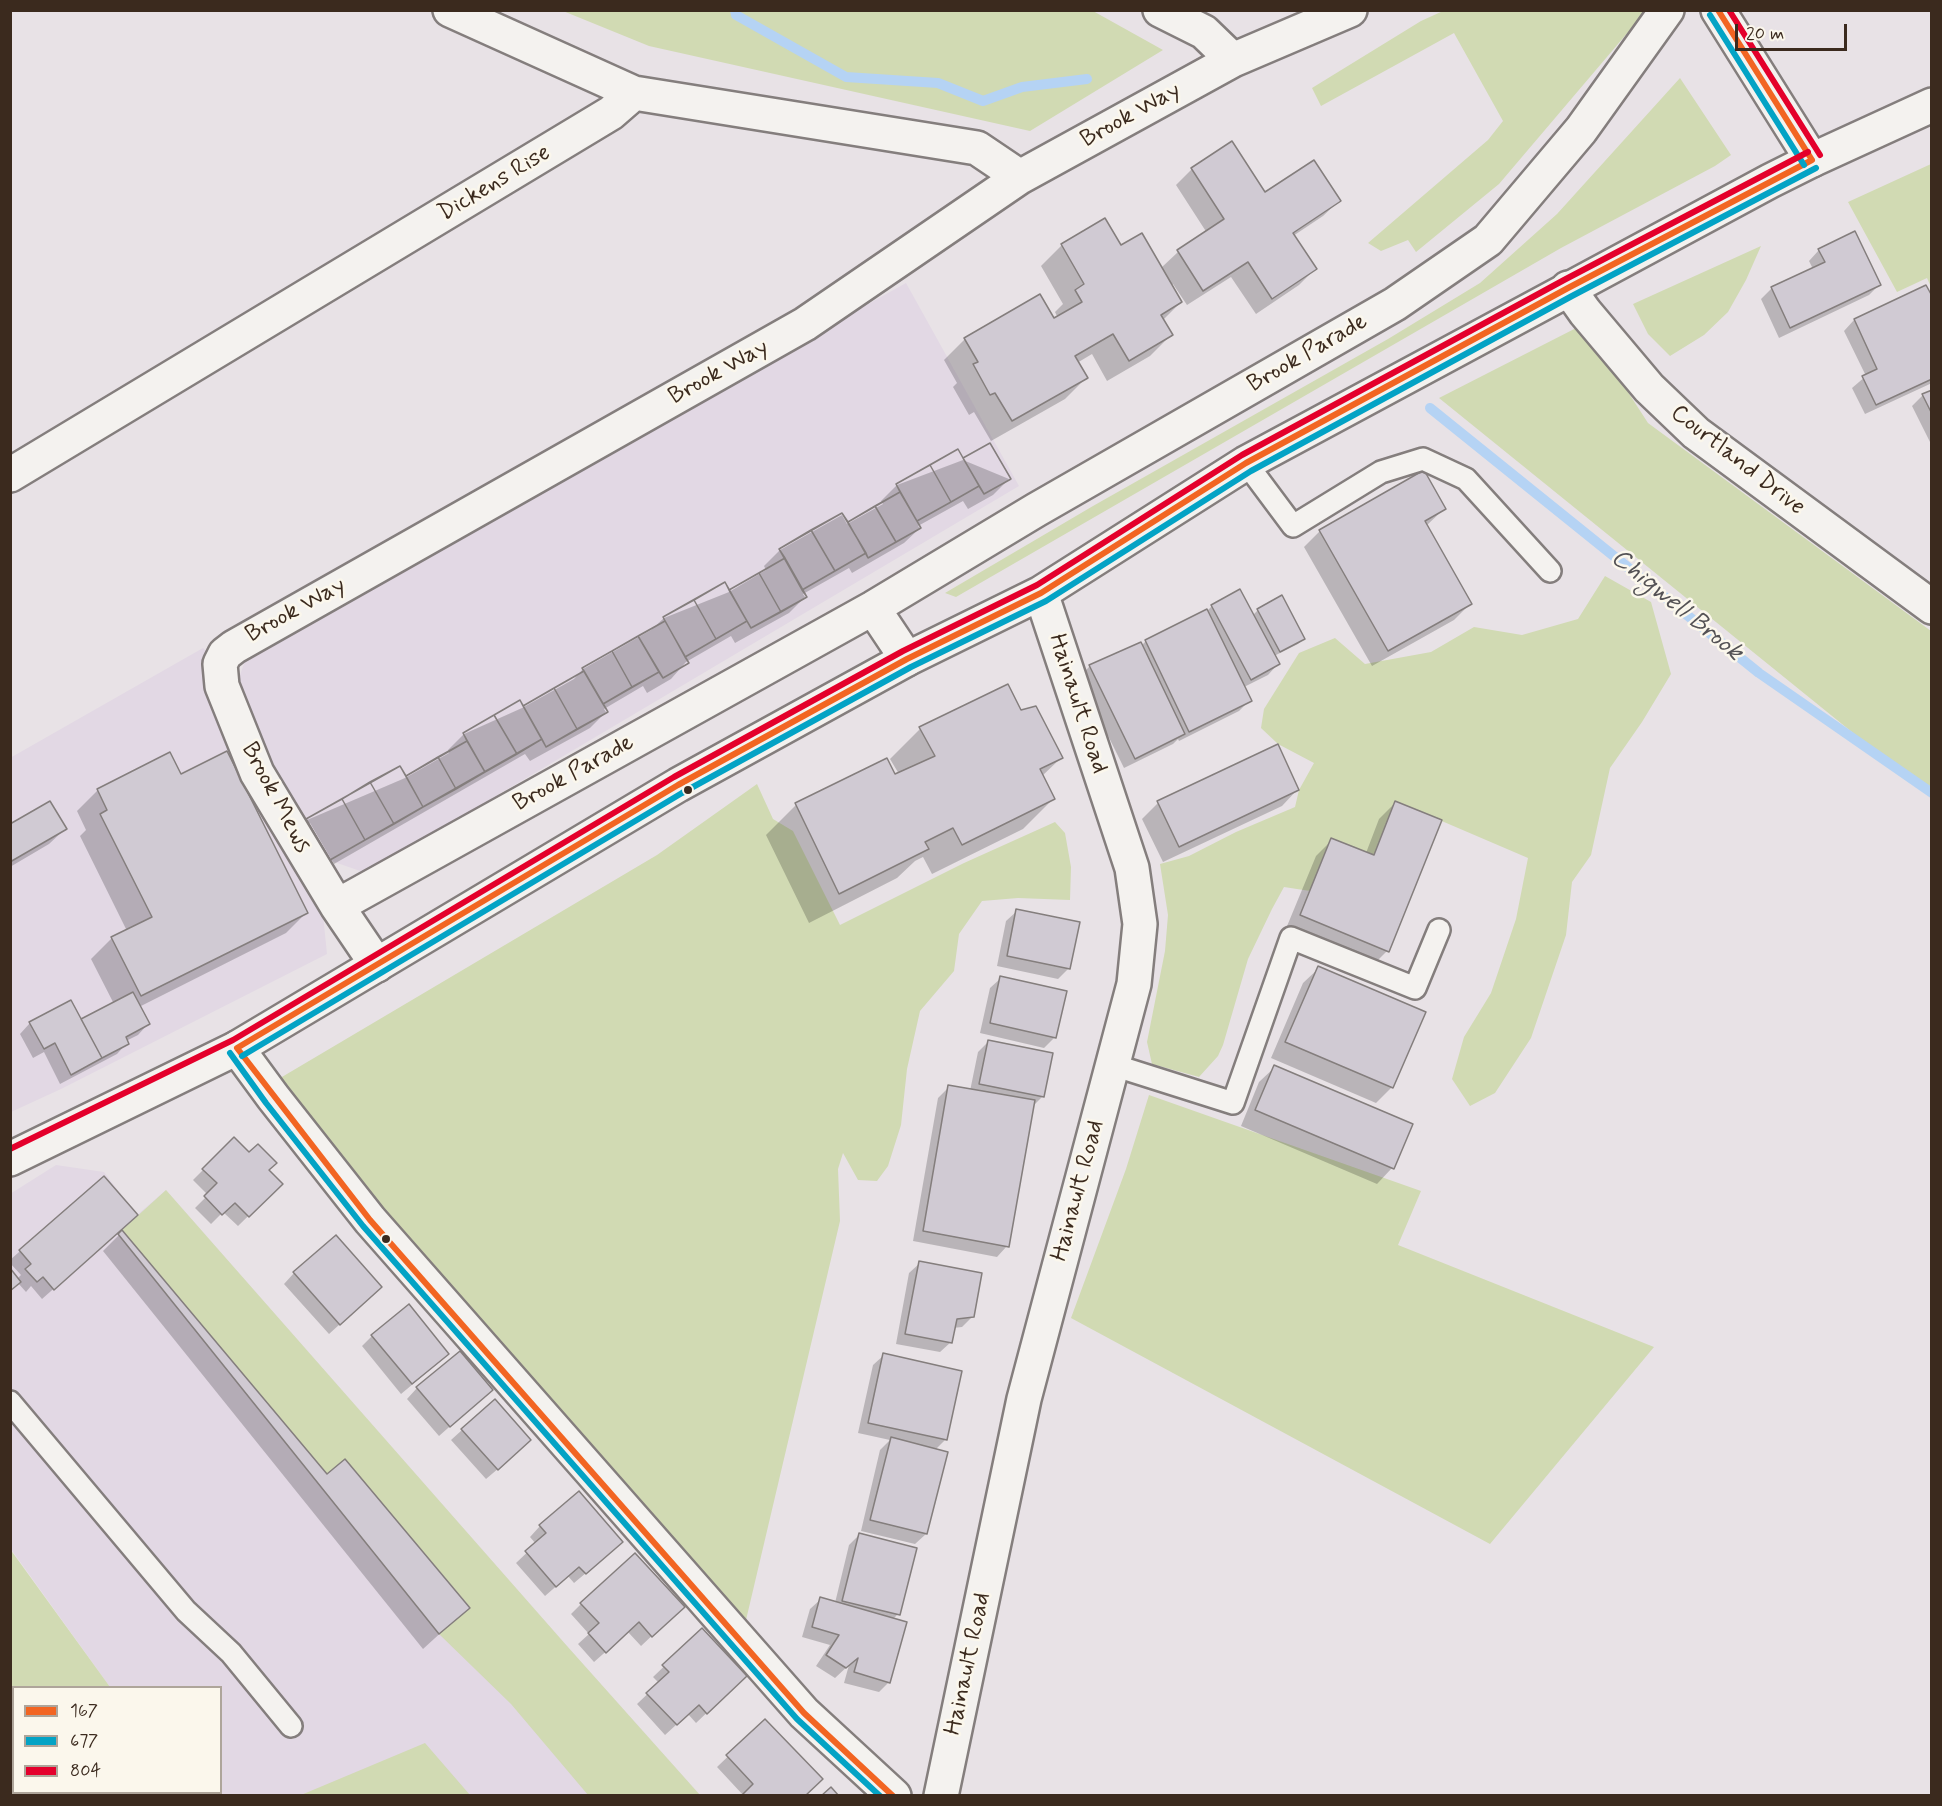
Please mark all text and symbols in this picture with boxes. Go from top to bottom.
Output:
scale bar [1738,12,1850,50]
text: 20 m [1746,22,1784,46]
street label: Brook Way [1076,77,1186,155]
street label: Dickens Rise [434,139,556,229]
street label: Brook Parade [1243,308,1373,400]
street label: Brook Way [664,334,774,412]
street label: Courtland Drive [1664,399,1810,523]
water label: Chigwell Brook [1604,543,1748,669]
street label: Brook Way [241,572,351,650]
street label: Hainault Road [1041,631,1113,777]
street label: Brook Parade [508,729,640,819]
street label: Brook Mews [234,738,316,858]
unlabelled marker [682,784,694,796]
street label: Hainault Road [1046,1117,1112,1265]
unlabelled marker [380,1233,392,1245]
street label: Hainault Road [940,1590,998,1738]
legend [12,1686,222,1794]
text: 167 [70,1699,98,1723]
text: 677 [70,1729,98,1753]
text: 804 [70,1759,101,1783]

